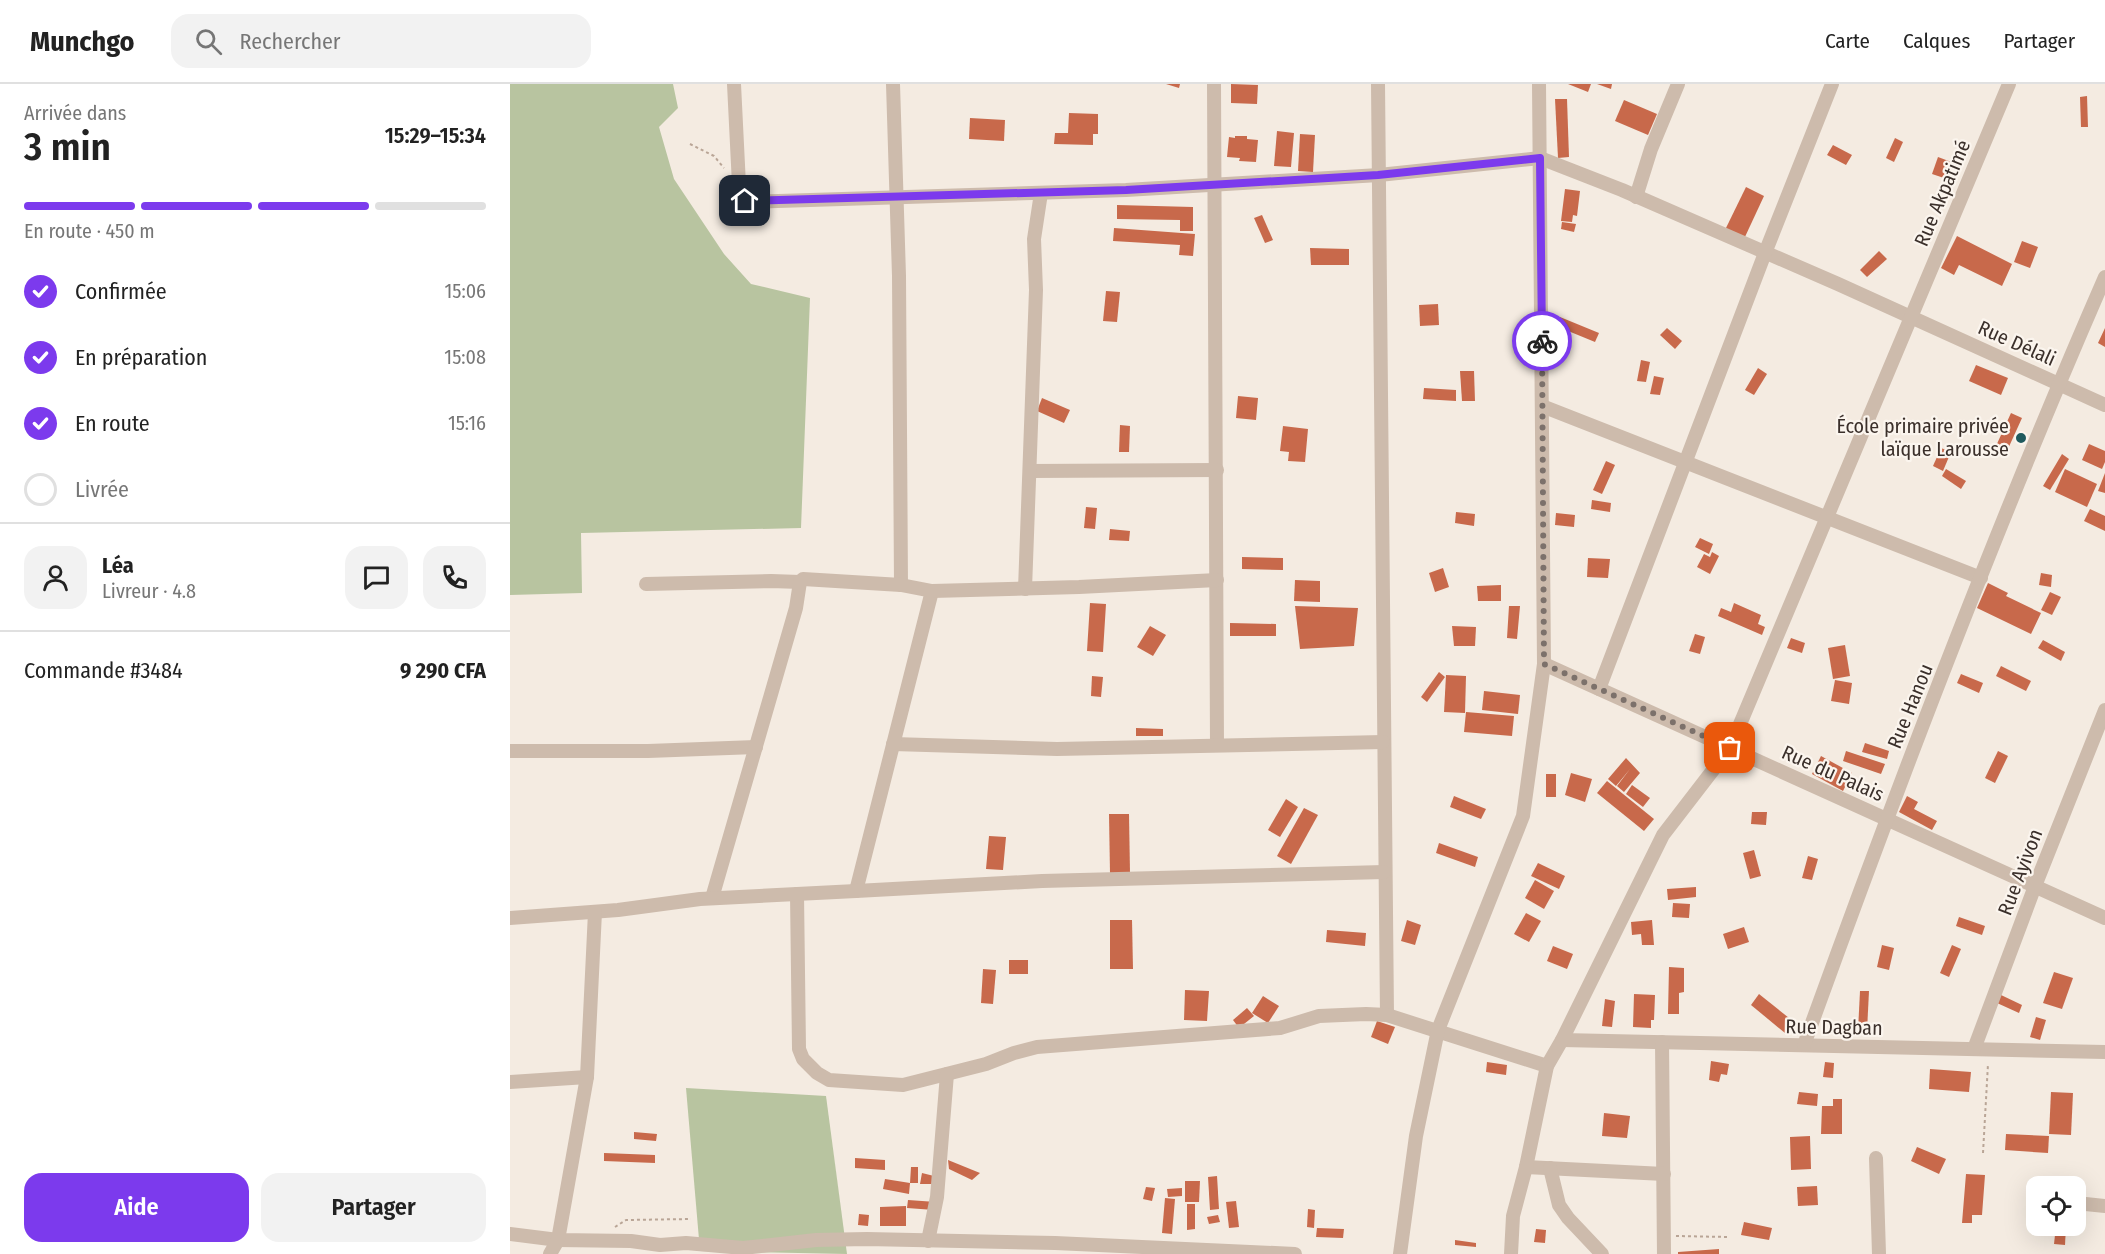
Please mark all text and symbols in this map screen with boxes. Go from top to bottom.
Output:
search box [171,14,591,68]
text: Munchgo [30,25,135,58]
icon: search [192,25,225,58]
text: Rechercher [240,28,341,55]
text: Carte [1825,28,1870,54]
text: Calques [1903,28,1970,54]
text: Partager [2003,28,2075,54]
text: Arrivée dans [24,101,126,125]
text: 15:29–15:34 [385,122,486,149]
text: 3 min [24,124,111,170]
street label: Rue Akpatimé [1909,136,1975,250]
pin [719,175,770,226]
icon: home [728,184,761,217]
text: En route · 450 m [24,219,155,243]
icon: check [24,275,57,308]
text: Confirmée [75,278,167,305]
text: 15:06 [444,279,486,303]
courier [1512,311,1572,371]
street label: Rue Délali [1974,315,2060,371]
icon: bike [1526,325,1559,358]
icon: check [24,341,57,374]
text: En préparation [75,344,207,371]
text: 15:08 [444,345,486,369]
icon: check [24,407,57,440]
text: En route [75,410,150,437]
text: 15:16 [448,411,486,435]
place label: École primaire privée laïque Larousse [1836,414,2009,461]
marker: École primaire privée laïque Larousse [2014,431,2028,445]
text: Livrée [75,476,129,503]
button: person [24,546,87,609]
button: chat [345,546,408,609]
button: phone [423,546,486,609]
text: Léa [102,552,134,579]
text: Livreur · 4.8 [102,579,196,603]
text: Commande #3484 [24,657,183,684]
text: 9 290 CFA [400,657,486,684]
street label: Rue Hanou [1882,660,1938,752]
pin [1704,722,1755,773]
icon: bag [1713,731,1746,764]
street label: Rue du Palais [1778,740,1888,806]
street label: Rue Ayivon [1993,826,2047,918]
street label: Rue Dagban [1785,1014,1883,1040]
button: Aide [24,1173,249,1242]
button: Partager [261,1173,486,1242]
map controls [2026,1176,2086,1236]
button: locate [2026,1176,2086,1236]

